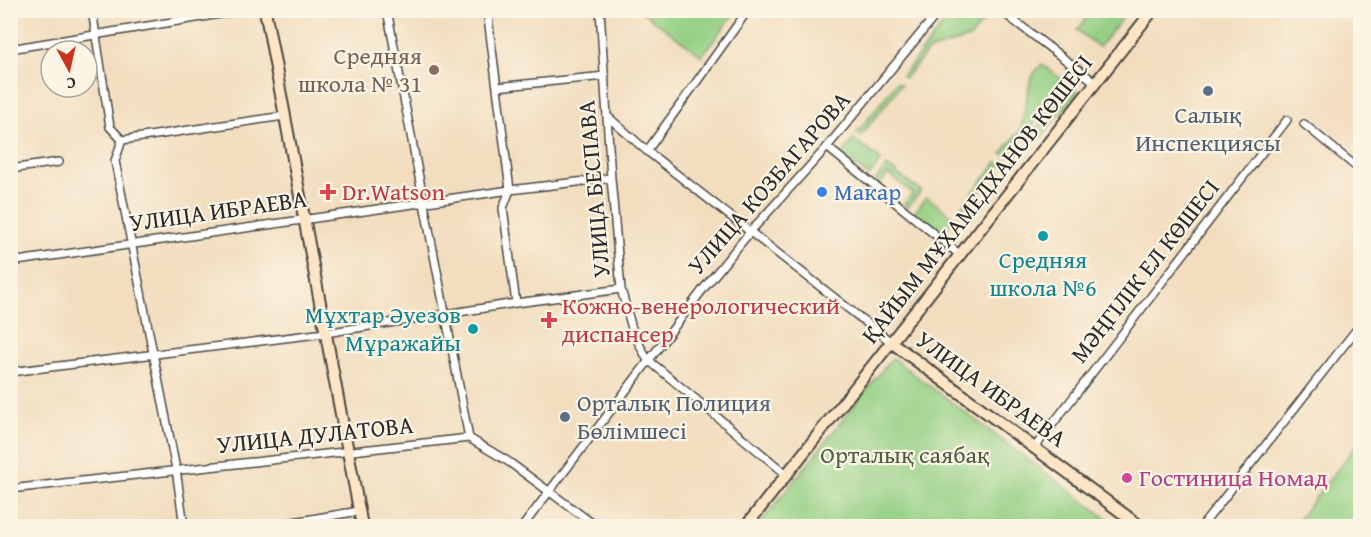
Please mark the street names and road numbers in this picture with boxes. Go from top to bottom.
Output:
street label: ҚАЙЫМ МҰХАМЕДХАНОВ КӨШЕСІ [852,47,1101,351]
street label: УЛИЦА КОЗБАГАРОВА [679,83,859,282]
street label: УЛИЦА БЕСПАВА [568,98,619,279]
street label: МӘҢГІЛІК ЕЛ КӨШЕСІ [1062,171,1228,370]
street label: УЛИЦА ИБРАЕВА [127,181,309,240]
street label: УЛИЦА ИБРАЕВА [909,322,1074,456]
street label: УЛИЦА ДУЛАТОВА [215,407,415,462]

